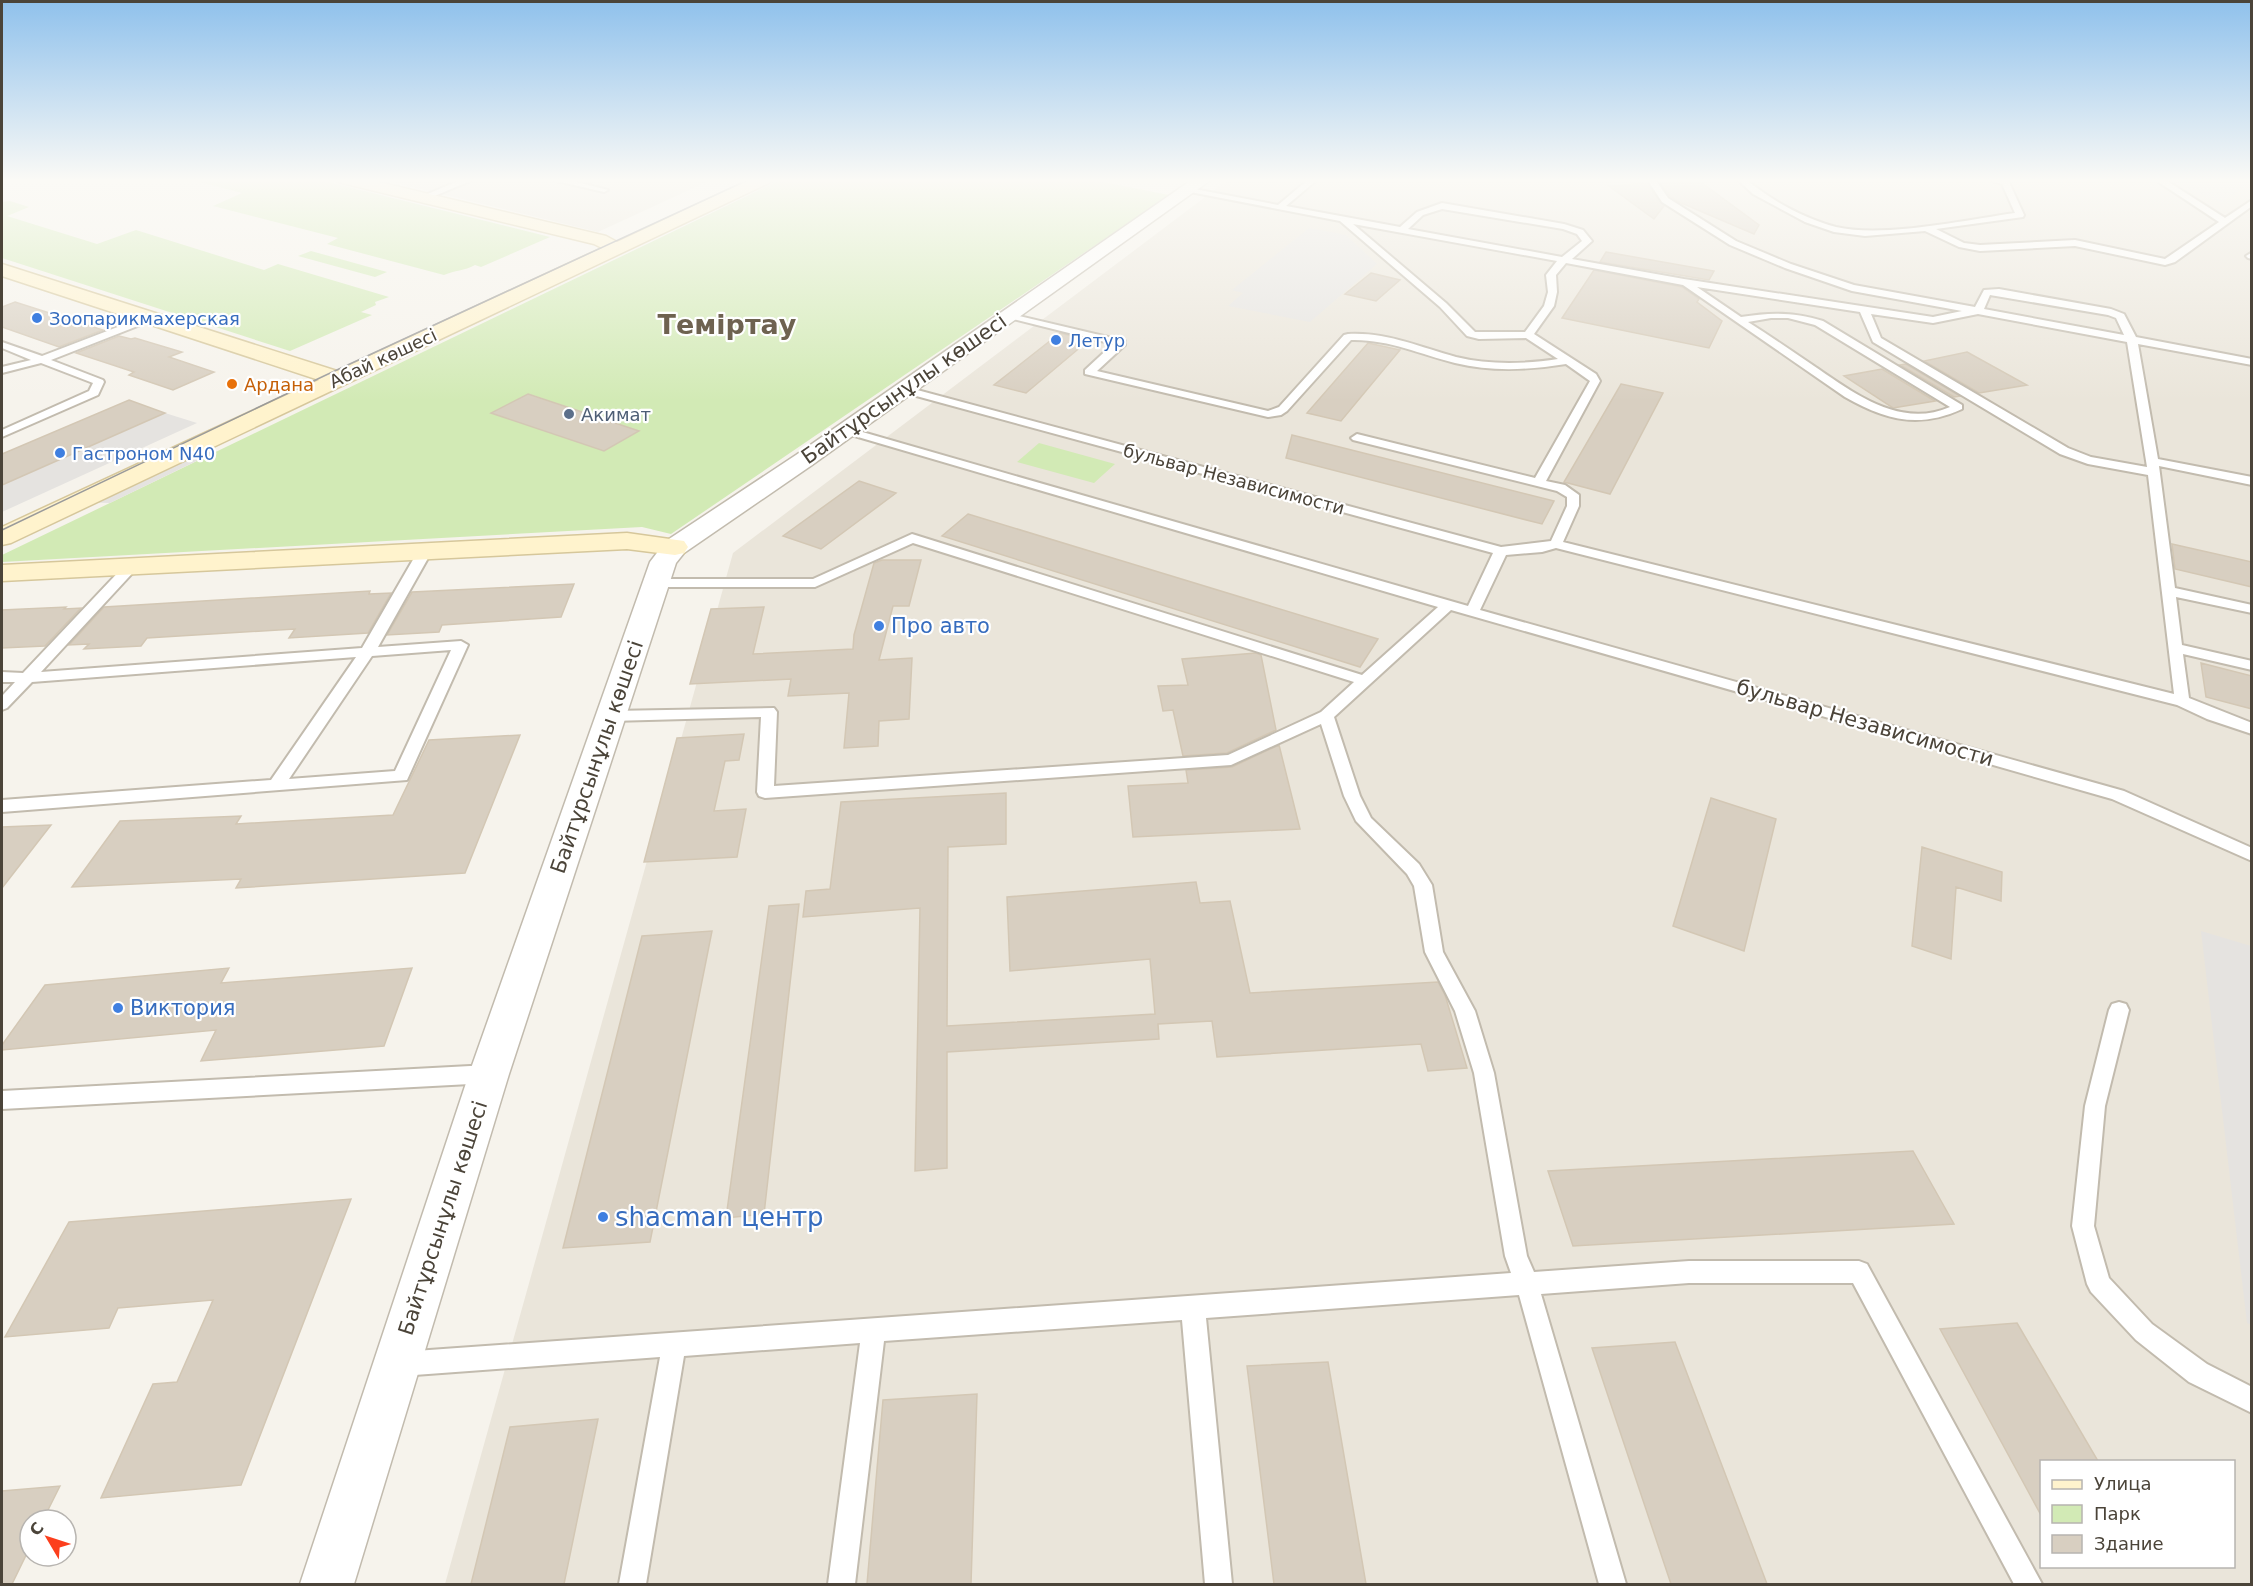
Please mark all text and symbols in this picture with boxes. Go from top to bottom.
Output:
place label: Зоопарикмахерская [49,308,240,329]
district label: Теміртау [658,309,797,340]
street label: Байтұрсынұлы көшесі [797,309,1011,469]
marker: Зоопарикмахерская [30,311,44,325]
street label: Абай көшесі [326,324,440,392]
place label: Летур [1068,330,1125,351]
marker: Летур [1049,333,1063,347]
place label: Ардана [244,374,314,395]
marker: Ардана [225,377,239,391]
place label: Акимат [581,404,651,425]
marker: Акимат [562,407,576,421]
street label: бульвар Независимости [1121,439,1347,519]
place label: Гастроном N40 [72,443,215,464]
marker: Гастроном N40 [53,446,67,460]
place label: Про авто [891,614,990,638]
marker: Про авто [872,619,886,633]
street label: Байтұрсынұлы көшесі [546,637,648,877]
street label: бульвар Независимости [1734,675,1996,771]
place label: Виктория [130,996,235,1020]
marker: Виктория [111,1001,125,1015]
street label: Байтұрсынұлы көшесі [394,1098,492,1338]
place label: shacman центр [615,1202,824,1232]
marker: shacman центр [596,1210,610,1224]
legend [2040,1460,2235,1568]
text: Улица [2094,1473,2151,1494]
text: Парк [2094,1503,2141,1524]
north arrow [18,1508,78,1568]
text: С [26,1518,48,1539]
text: Здание [2094,1533,2164,1554]

